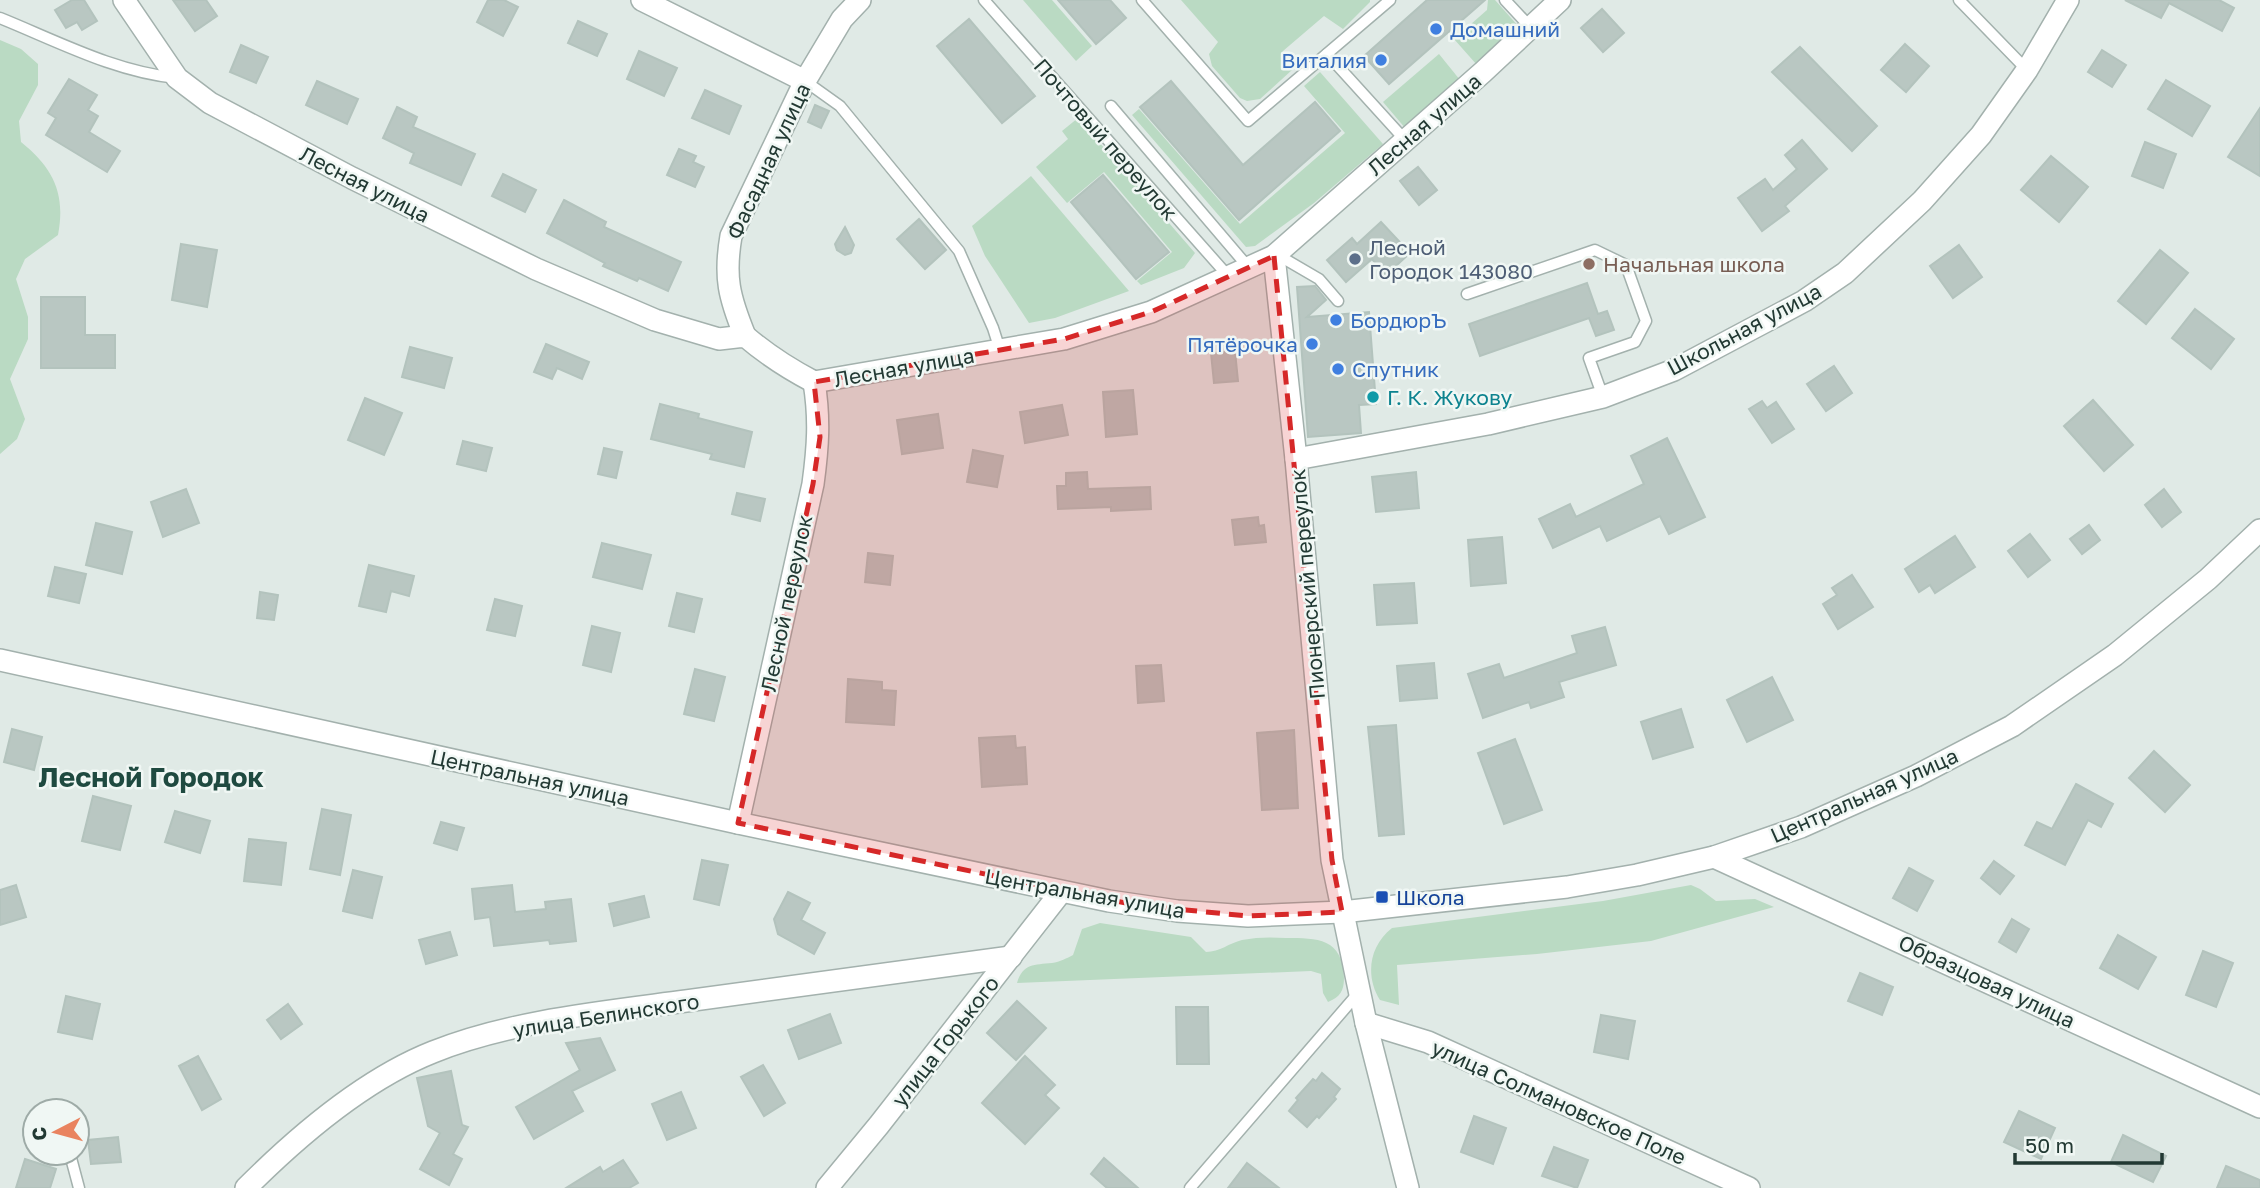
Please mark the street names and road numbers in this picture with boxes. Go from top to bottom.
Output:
street label: Почтовый переулок [1029,53,1183,225]
street label: Лесная улица [1362,68,1486,180]
street label: Фасадная улица [720,79,816,243]
street label: Лесная улица [296,140,434,228]
street label: Школьная улица [1662,277,1826,381]
street label: Лесная улица [832,342,976,392]
street label: Пионерский переулок [1284,468,1330,700]
street label: Лесной переулок [755,512,817,694]
street label: Центральная улица [1766,742,1962,848]
street label: Центральная улица [428,743,632,811]
street label: Центральная улица [983,863,1187,923]
street label: Образцовая улица [1895,929,2079,1033]
street label: улица Горького [886,970,1004,1112]
street label: улица Белинского [511,987,701,1043]
street label: улица Солмановское Поле [1428,1034,1690,1170]

